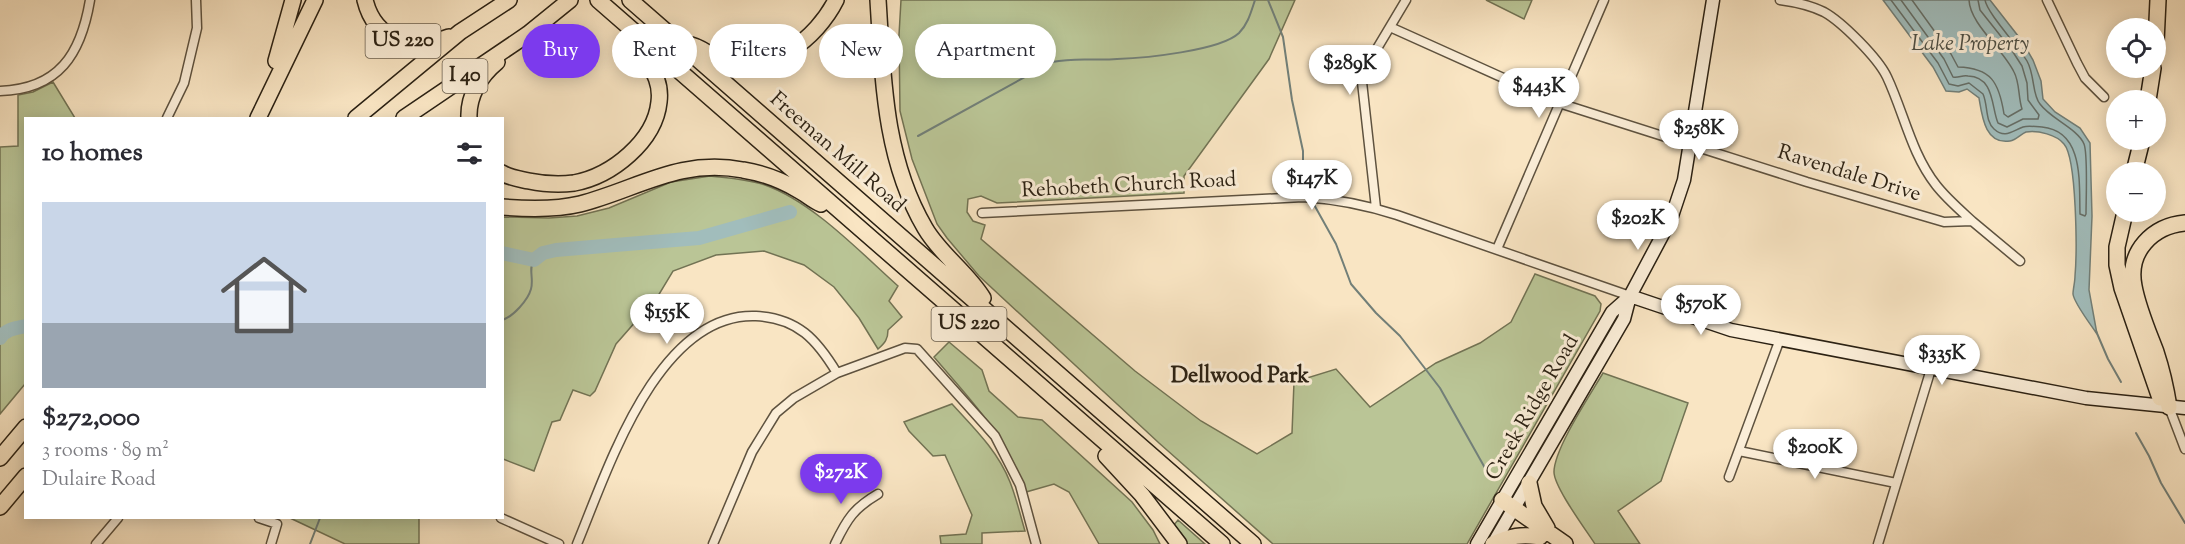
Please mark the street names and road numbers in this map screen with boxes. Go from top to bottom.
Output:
road number: US 220 [366,24,440,58]
road number: I 40 [442,59,488,93]
street label: Freeman Mill Road [762,85,912,221]
street label: Ravendale Drive [1773,138,1925,210]
street label: Rehobeth Church Road [1021,165,1237,207]
road number: US 220 [932,307,1006,341]
street label: Creek Ridge Road [1479,329,1587,487]

